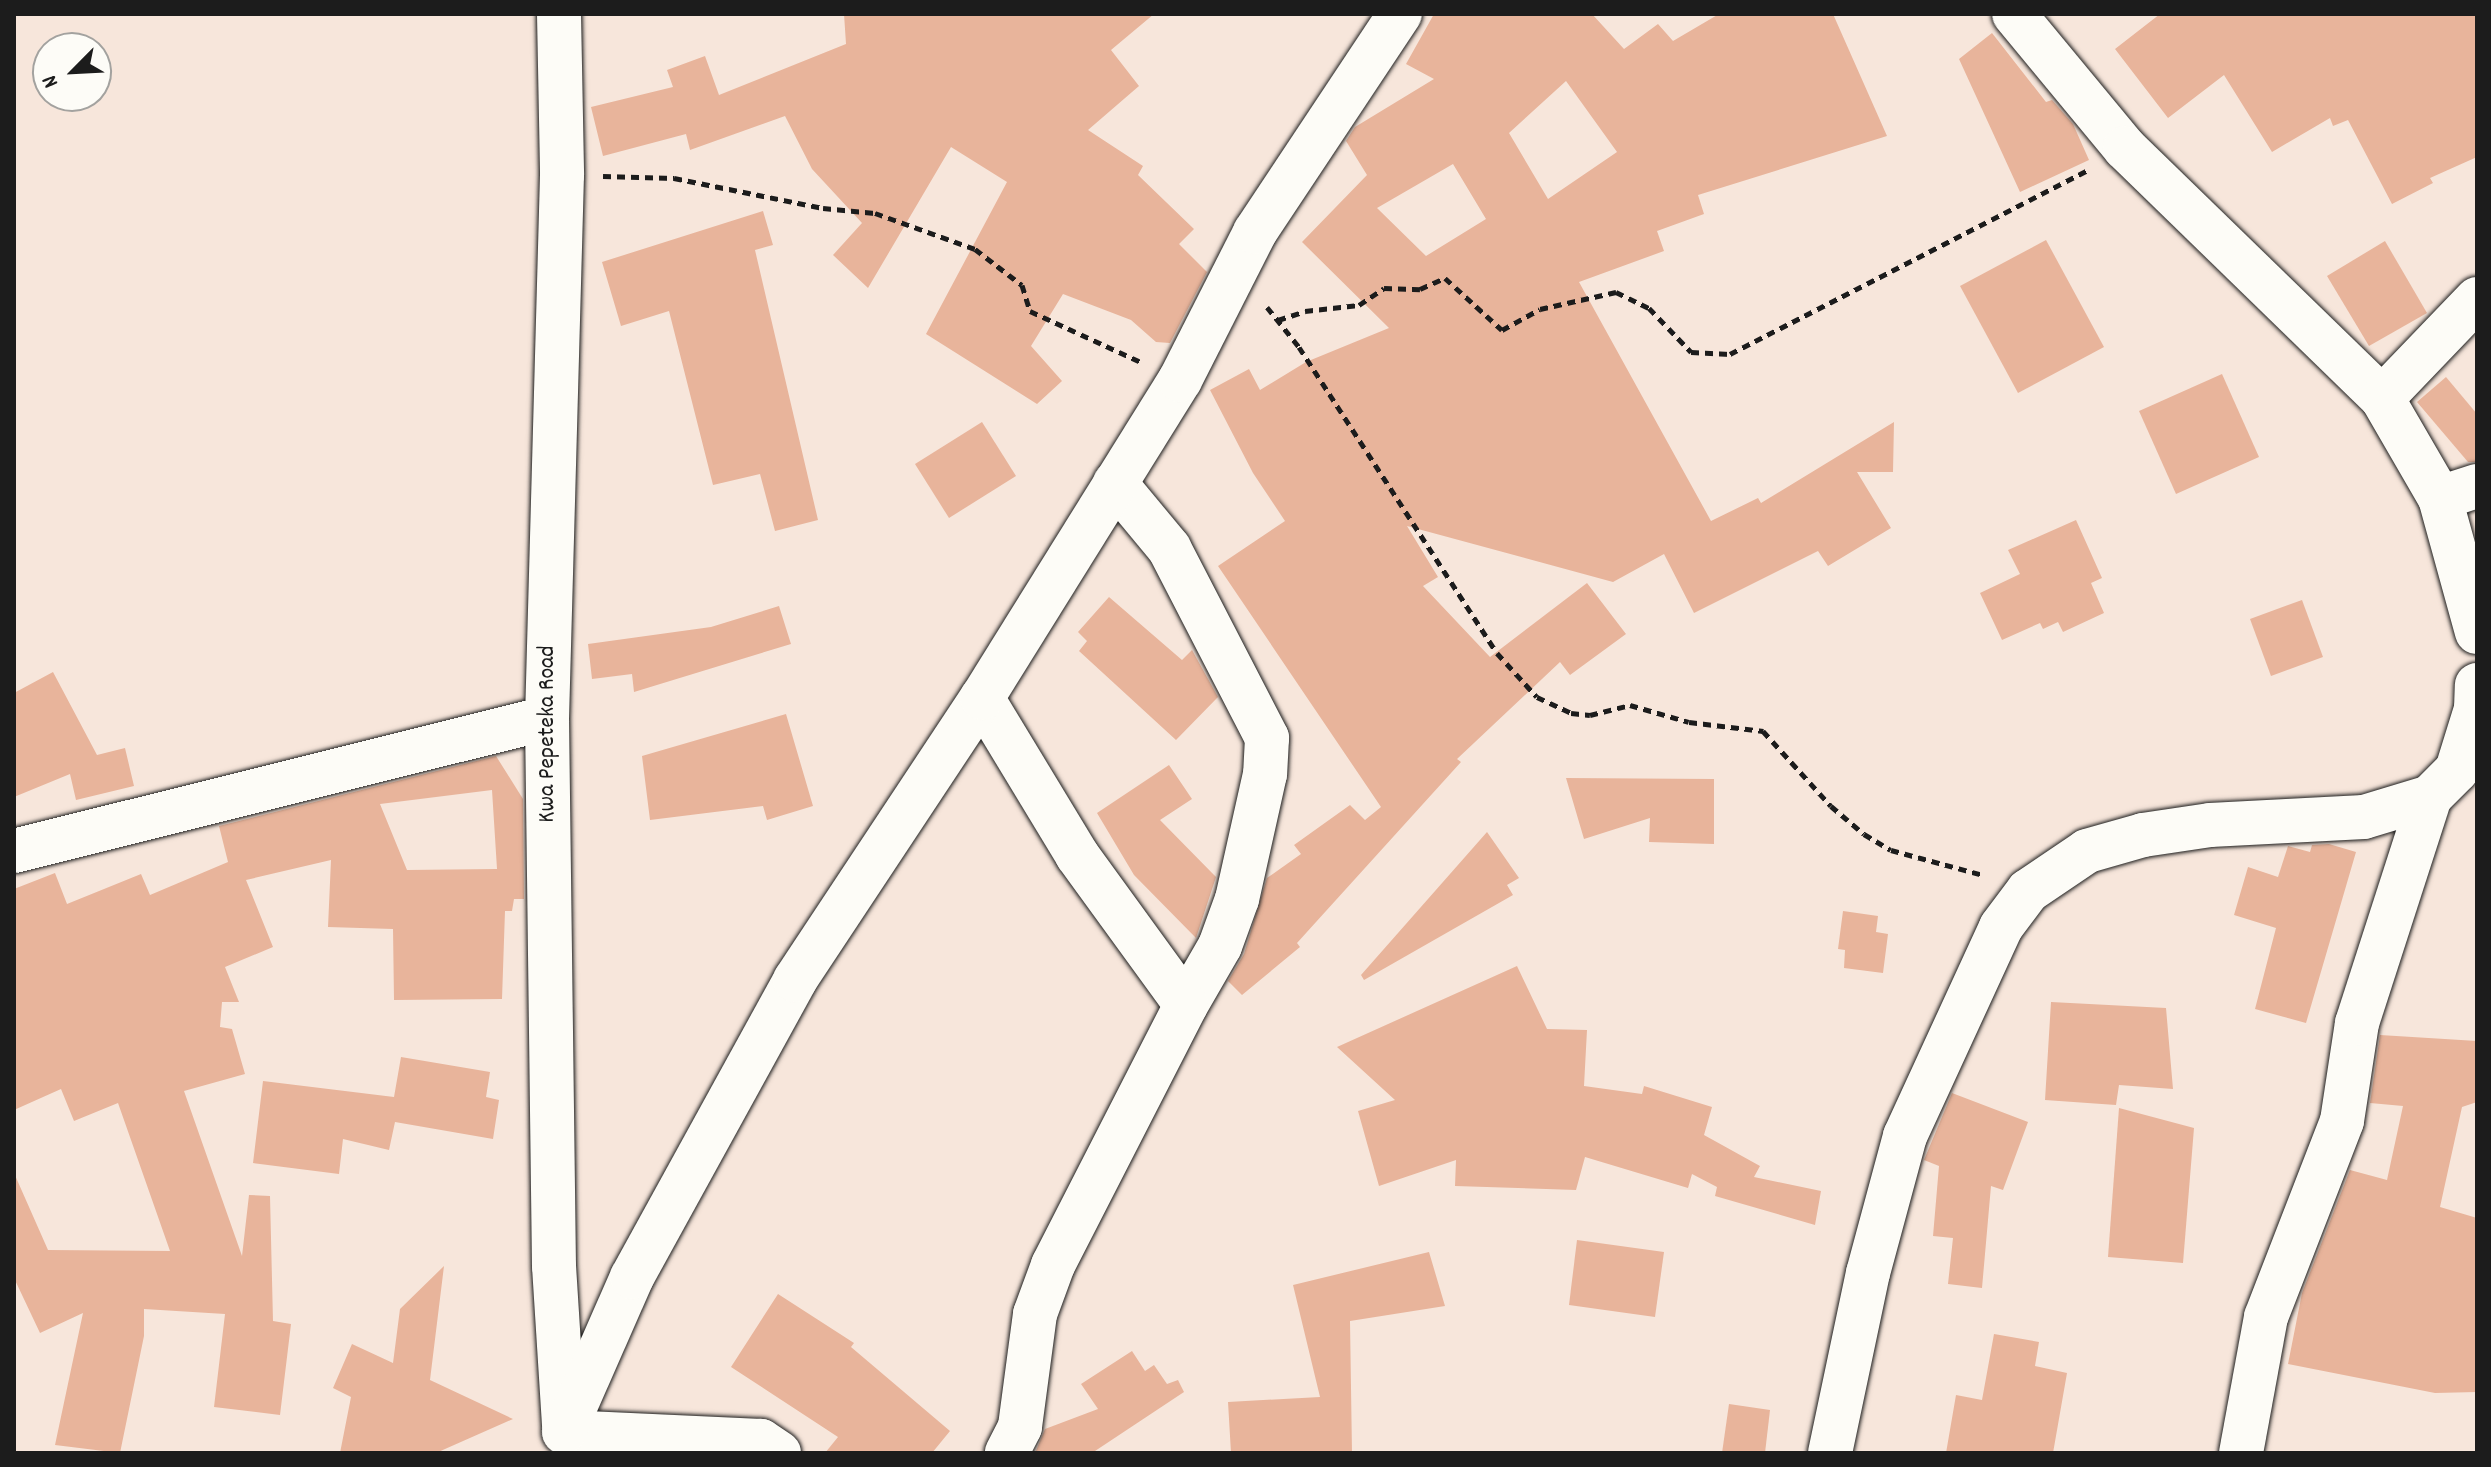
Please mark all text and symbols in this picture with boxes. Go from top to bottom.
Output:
north arrow [32,32,112,112]
text: N [35,70,68,92]
street label: Kwa Pepeteka Road [535,645,563,823]

